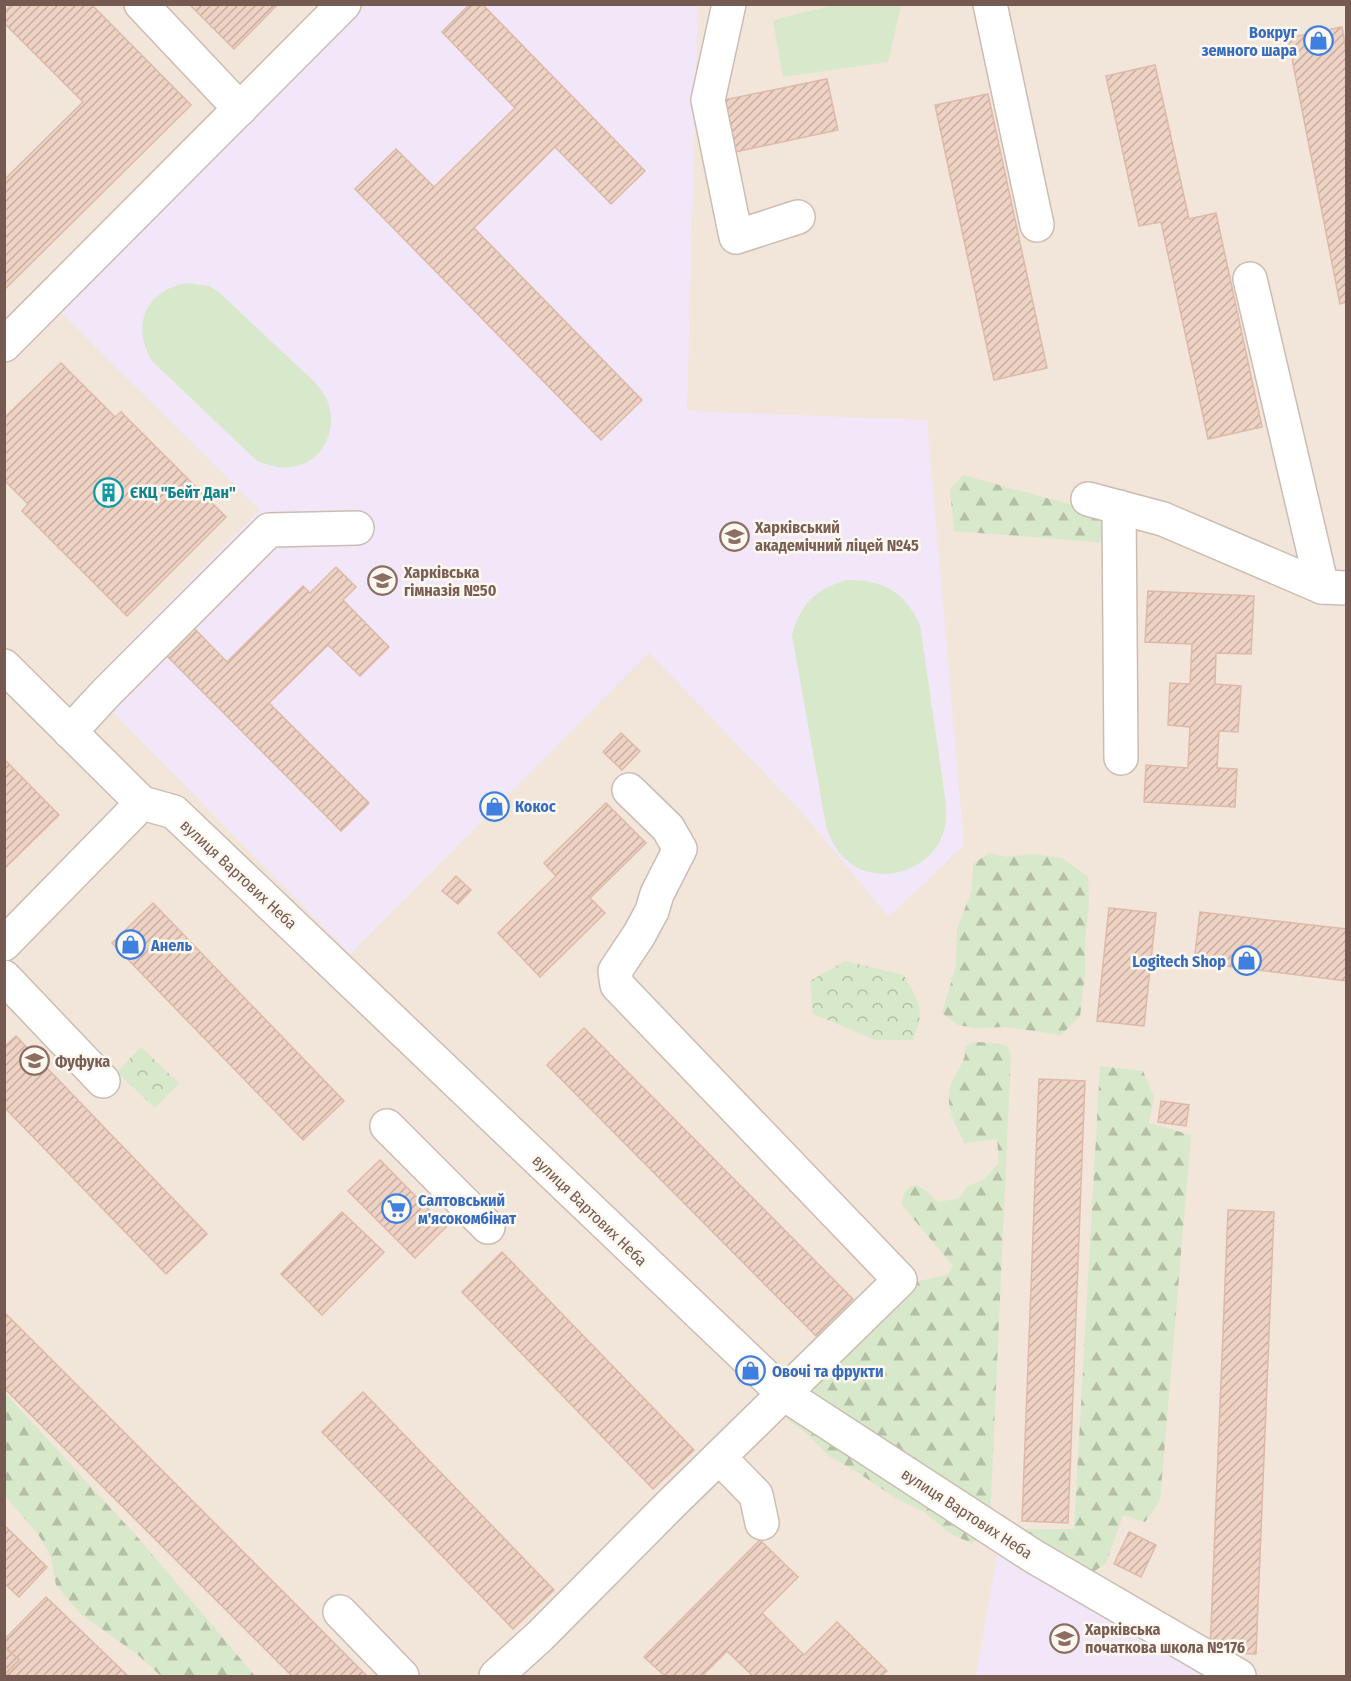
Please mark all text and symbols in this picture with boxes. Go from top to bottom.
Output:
place label: Вокруг земного шара [1201,23,1298,60]
shop icon: Вокруг земного шара [1302,25,1334,57]
building icon: ЄКЦ "Бейт Дан" [93,476,125,508]
place label: ЄКЦ "Бейт Дан" [130,483,236,502]
place label: Харківський академічний ліцей №45 [754,518,919,555]
school or university icon: Харківський академічний ліцей №45 [718,520,750,552]
place label: Харківська гімназія №50 [403,563,497,600]
school or university icon: Харківська гімназія №50 [367,565,399,597]
shop icon: Кокос [478,790,510,822]
place label: Кокос [515,797,556,816]
street label: вулиця Вартових Неба [177,816,301,933]
shop icon: Анель [114,929,146,961]
place label: Анель [150,936,192,955]
shop icon: Logitech Shop [1231,945,1263,977]
place label: Logitech Shop [1132,952,1226,971]
school or university icon: Фуфука [18,1045,50,1077]
place label: Фуфука [55,1052,110,1071]
street label: вулиця Вартових Неба [528,1151,651,1270]
place label: Салтовський м'ясокомбінат [418,1191,516,1228]
supermarket icon: Салтовський м'ясокомбінат [381,1193,413,1225]
shop icon: Овочі та фрукти [735,1355,767,1387]
place label: Овочі та фрукти [772,1362,884,1381]
street label: вулиця Вартових Неба [898,1464,1036,1563]
place label: Харківська початкова школа №176 [1084,1620,1245,1657]
school or university icon: Харківська початкова школа №176 [1048,1622,1080,1654]

